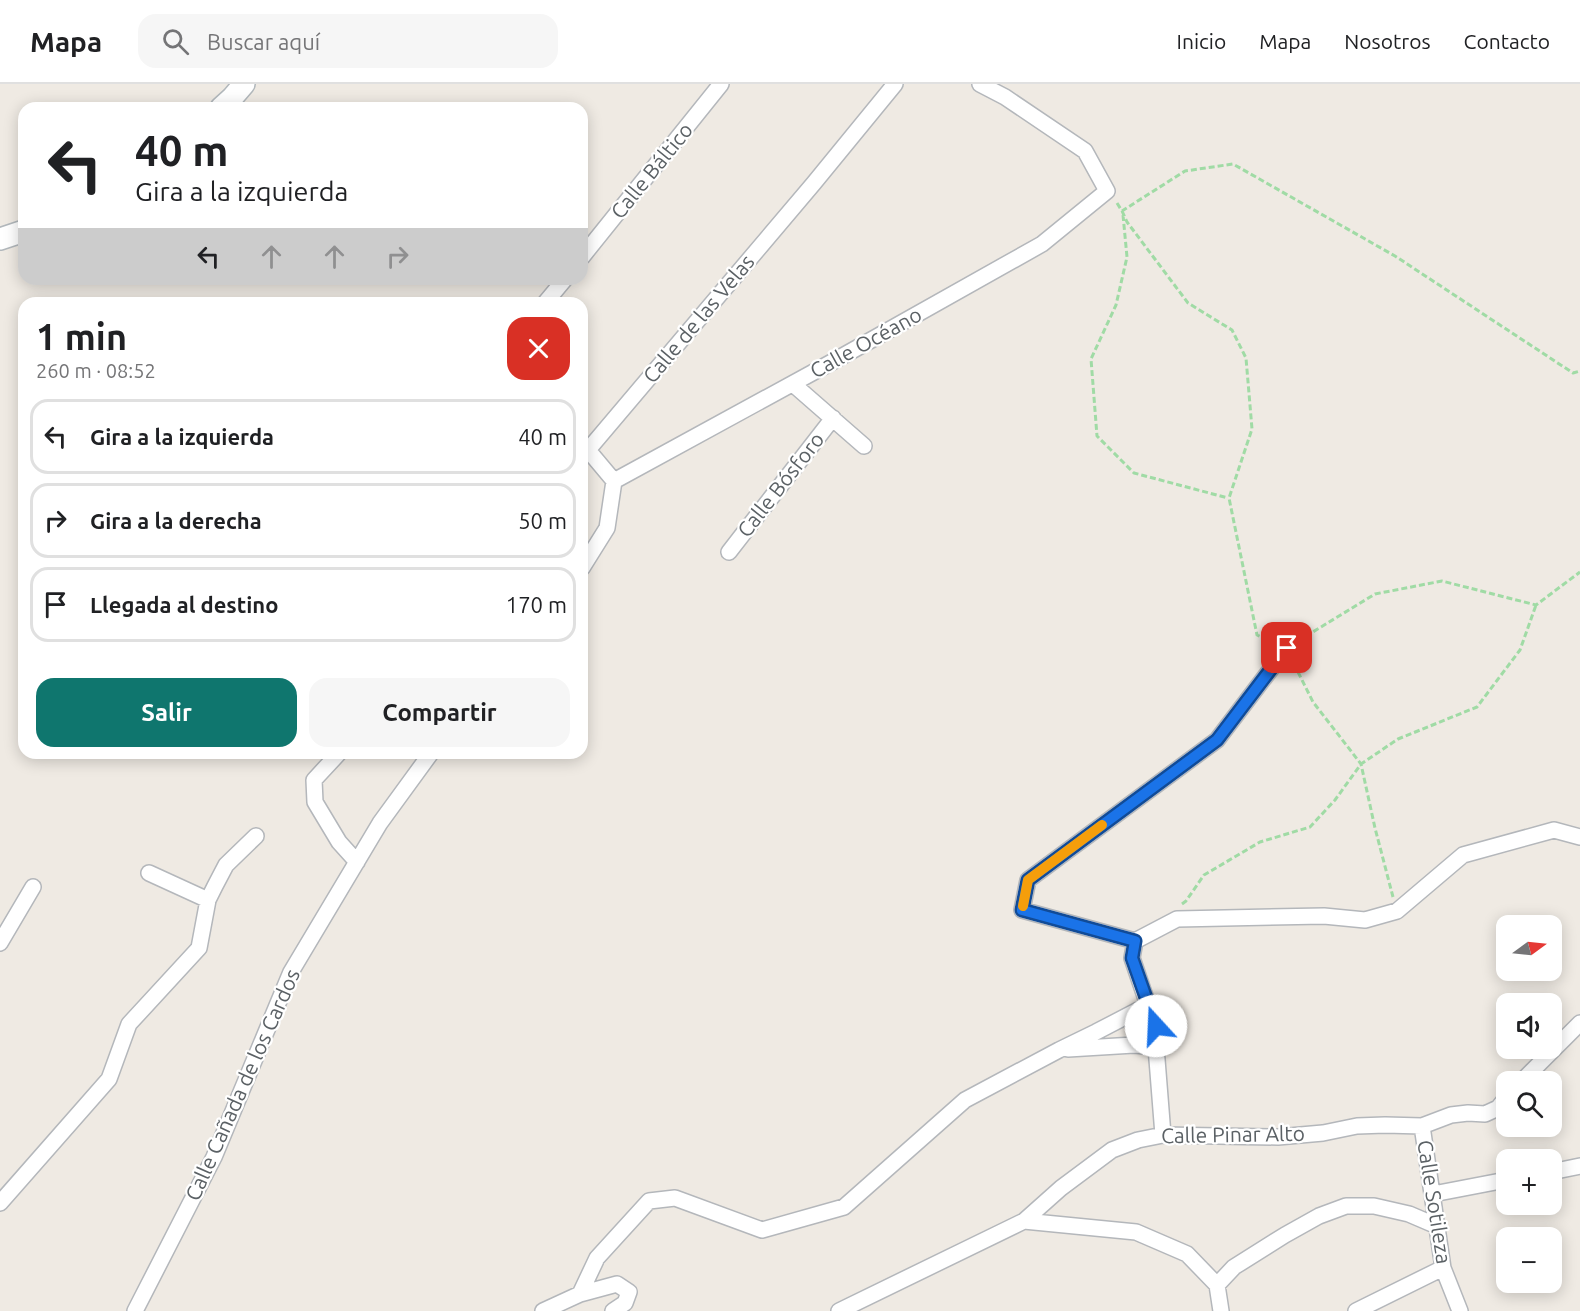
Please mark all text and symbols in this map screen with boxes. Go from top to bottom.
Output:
search box [138,14,558,68]
icon: search [159,25,192,58]
text: Mapa [30,26,102,57]
text: Buscar aquí [207,29,320,54]
text: Inicio [1177,29,1226,53]
text: Mapa [1259,29,1311,53]
text: Nosotros [1344,29,1431,53]
text: Contacto [1464,29,1550,53]
street label: Calle Báltico [605,118,697,223]
icon: left [36,126,114,204]
text: 40 m [135,127,229,174]
text: Gira a la izquierda [135,176,348,206]
icon: left [192,240,225,273]
icon: ahead [255,240,288,273]
icon: ahead [318,240,351,273]
icon: right [381,240,414,273]
street label: Calle de las Velas [638,249,759,387]
street label: Calle Océano [806,302,925,383]
text: 1 min [36,316,127,357]
button: close [507,317,570,380]
text: 260 m · 08:52 [36,359,156,382]
icon: left [39,420,72,453]
text: Gira a la izquierda [90,424,274,449]
text: 40 m [518,424,567,449]
street label: Calle Bósforo [732,427,829,542]
icon: right [39,504,72,537]
text: Gira a la derecha [90,508,262,533]
text: 50 m [518,508,567,533]
icon: arrive [39,588,72,621]
text: Llegada al destino [90,592,278,617]
text: 170 m [506,592,567,617]
pin [1261,622,1312,673]
icon: arrive [1270,631,1303,664]
button: Salir [36,678,297,747]
button: Compartir [309,678,570,747]
north arrow [1496,915,1562,981]
map controls [1496,915,1562,1293]
street label: Calle Cañada de los Cardos [180,965,304,1204]
button: sound [1496,993,1562,1059]
position arrow [1124,994,1188,1058]
button: search [1496,1071,1562,1137]
street label: Calle Pinar Alto [1161,1121,1305,1147]
street label: Calle Sotileza [1413,1138,1457,1266]
button: + [1496,1149,1562,1215]
button: − [1496,1227,1562,1293]

